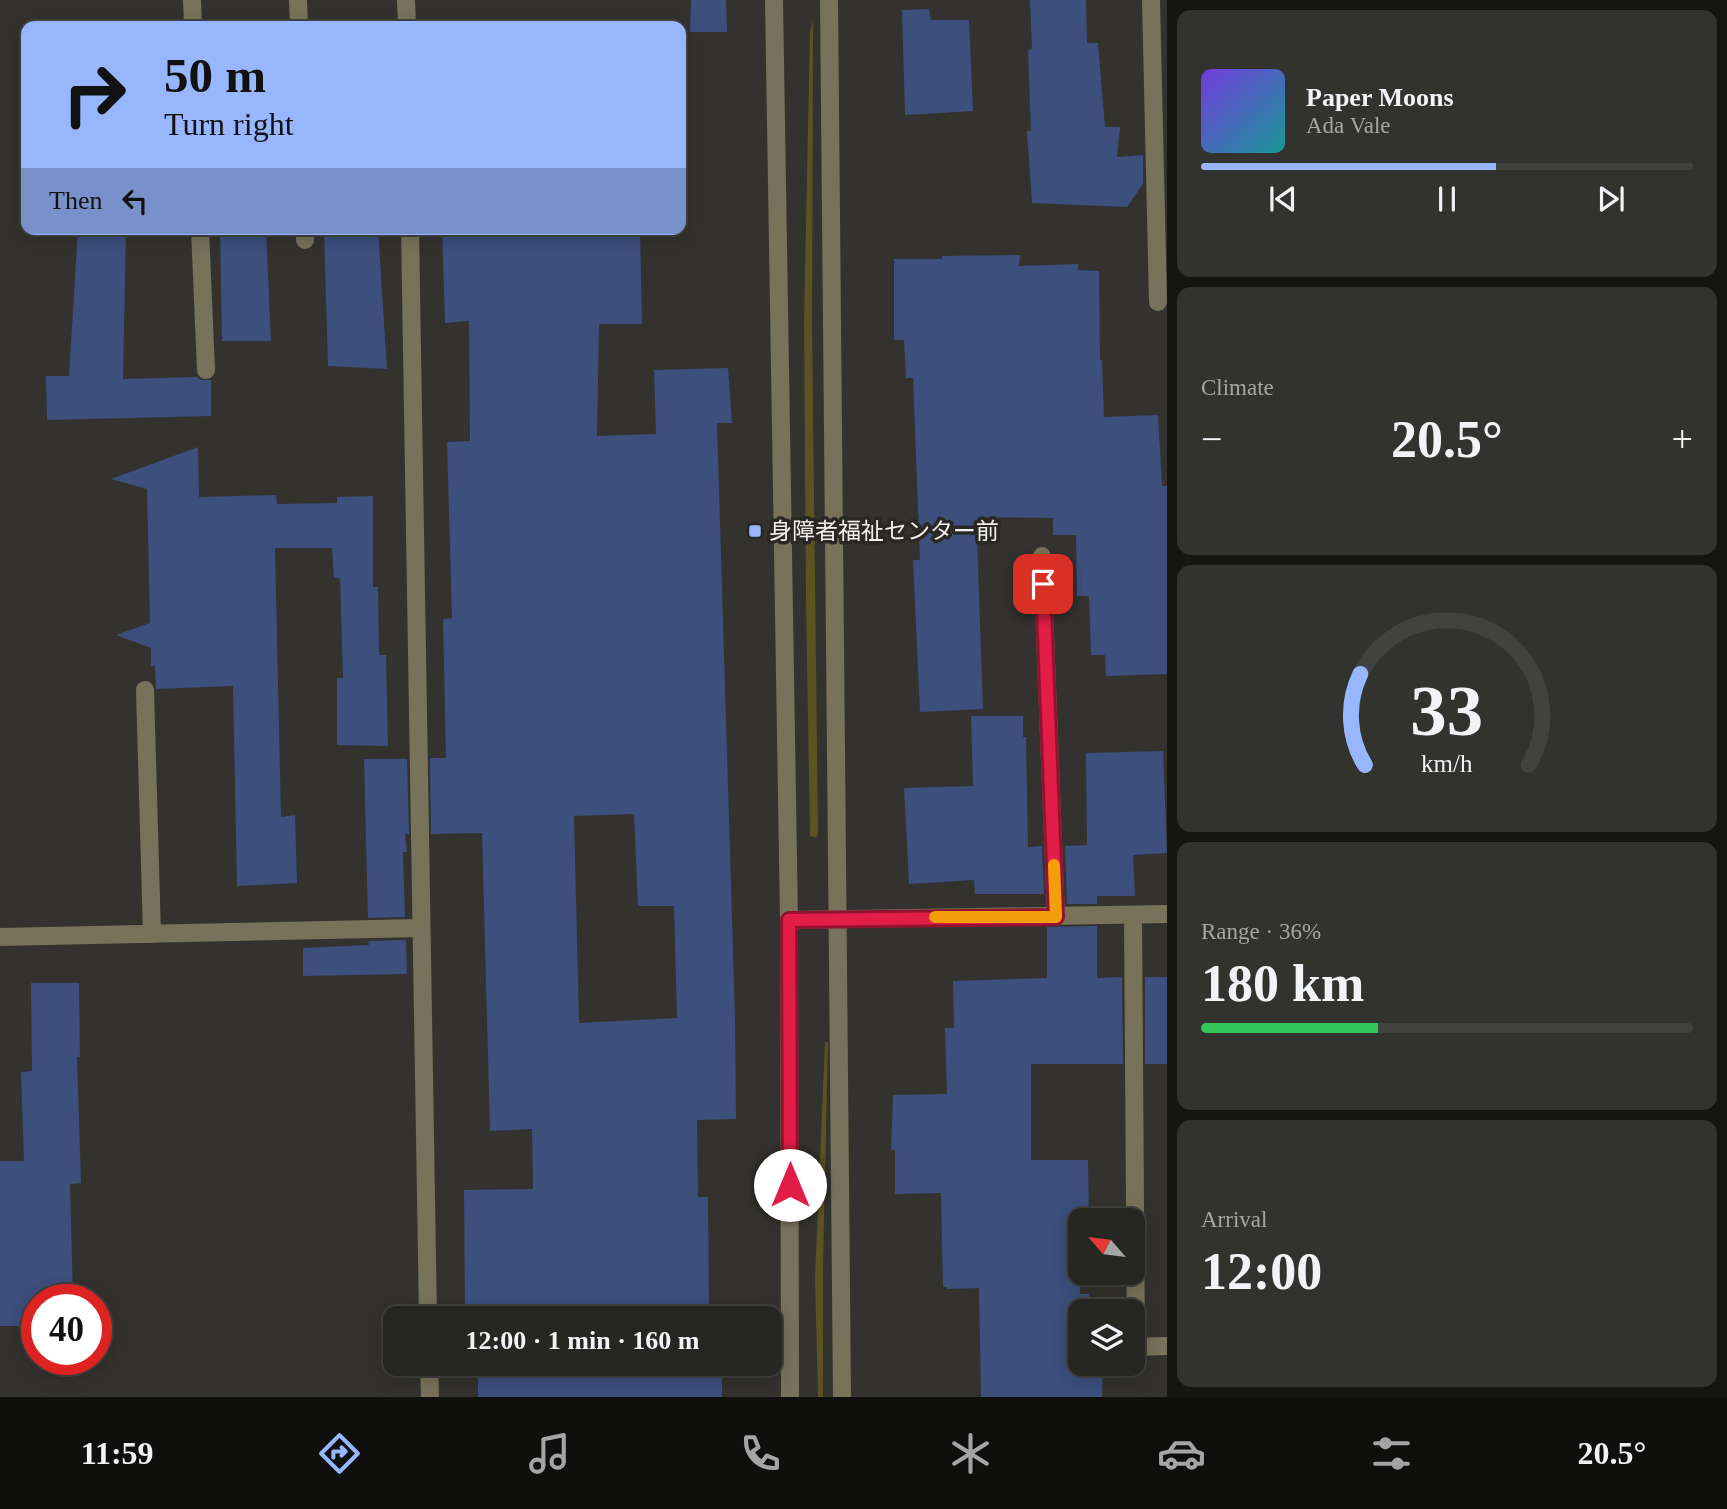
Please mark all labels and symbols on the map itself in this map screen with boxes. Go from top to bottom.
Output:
place label: 身障者福祉センター前 [769,519,999,544]
marker: 身障者福祉センター前 [747,523,763,539]
pin [1013,554,1073,614]
position arrow [753,1148,827,1222]
north arrow [1068,1208,1144,1284]
speed limit sign: 40 [21,1284,112,1375]

